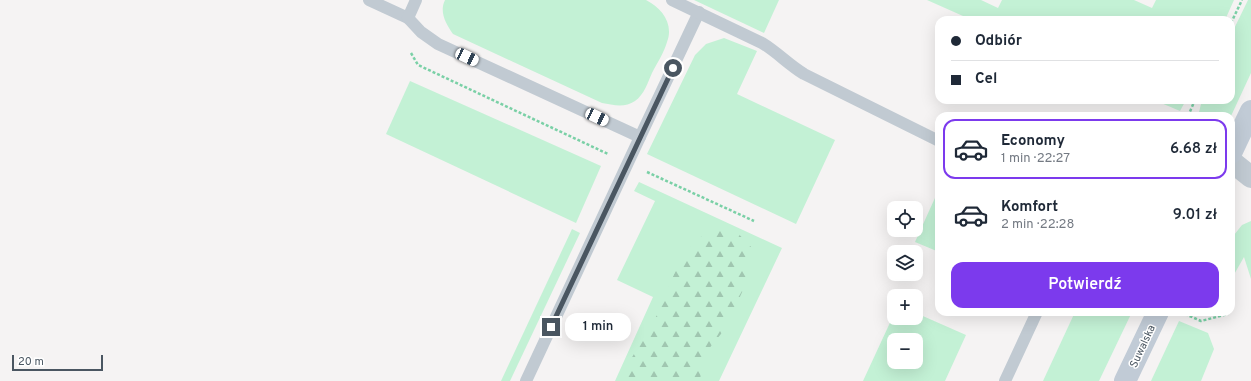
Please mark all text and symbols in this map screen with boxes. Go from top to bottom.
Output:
text: Odbiór [975,32,1022,51]
car [454,46,480,68]
route start [664,59,682,77]
text: Cel [975,70,997,89]
car [584,106,610,128]
icon: car [953,131,989,167]
text: Economy [1001,132,1065,151]
text: 6.68 zł [1170,140,1217,159]
text: 1 min · 22:27 [1001,151,1070,167]
icon: car [953,197,989,233]
text: Komfort [1001,198,1058,217]
map controls [887,201,923,369]
button: locate [887,201,923,237]
text: 9.01 zł [1173,206,1217,225]
text: 2 min · 22:28 [1001,217,1075,233]
button: layers [887,245,923,281]
button: Potwierdź [951,262,1219,308]
button: + [887,289,923,325]
callout: 1 min [565,313,631,341]
route end [542,318,560,336]
text: 1 min [583,319,613,335]
street label: Suwalska [1127,323,1159,370]
button: − [887,333,923,369]
scale bar [12,353,103,372]
text: 20 m [18,355,44,369]

